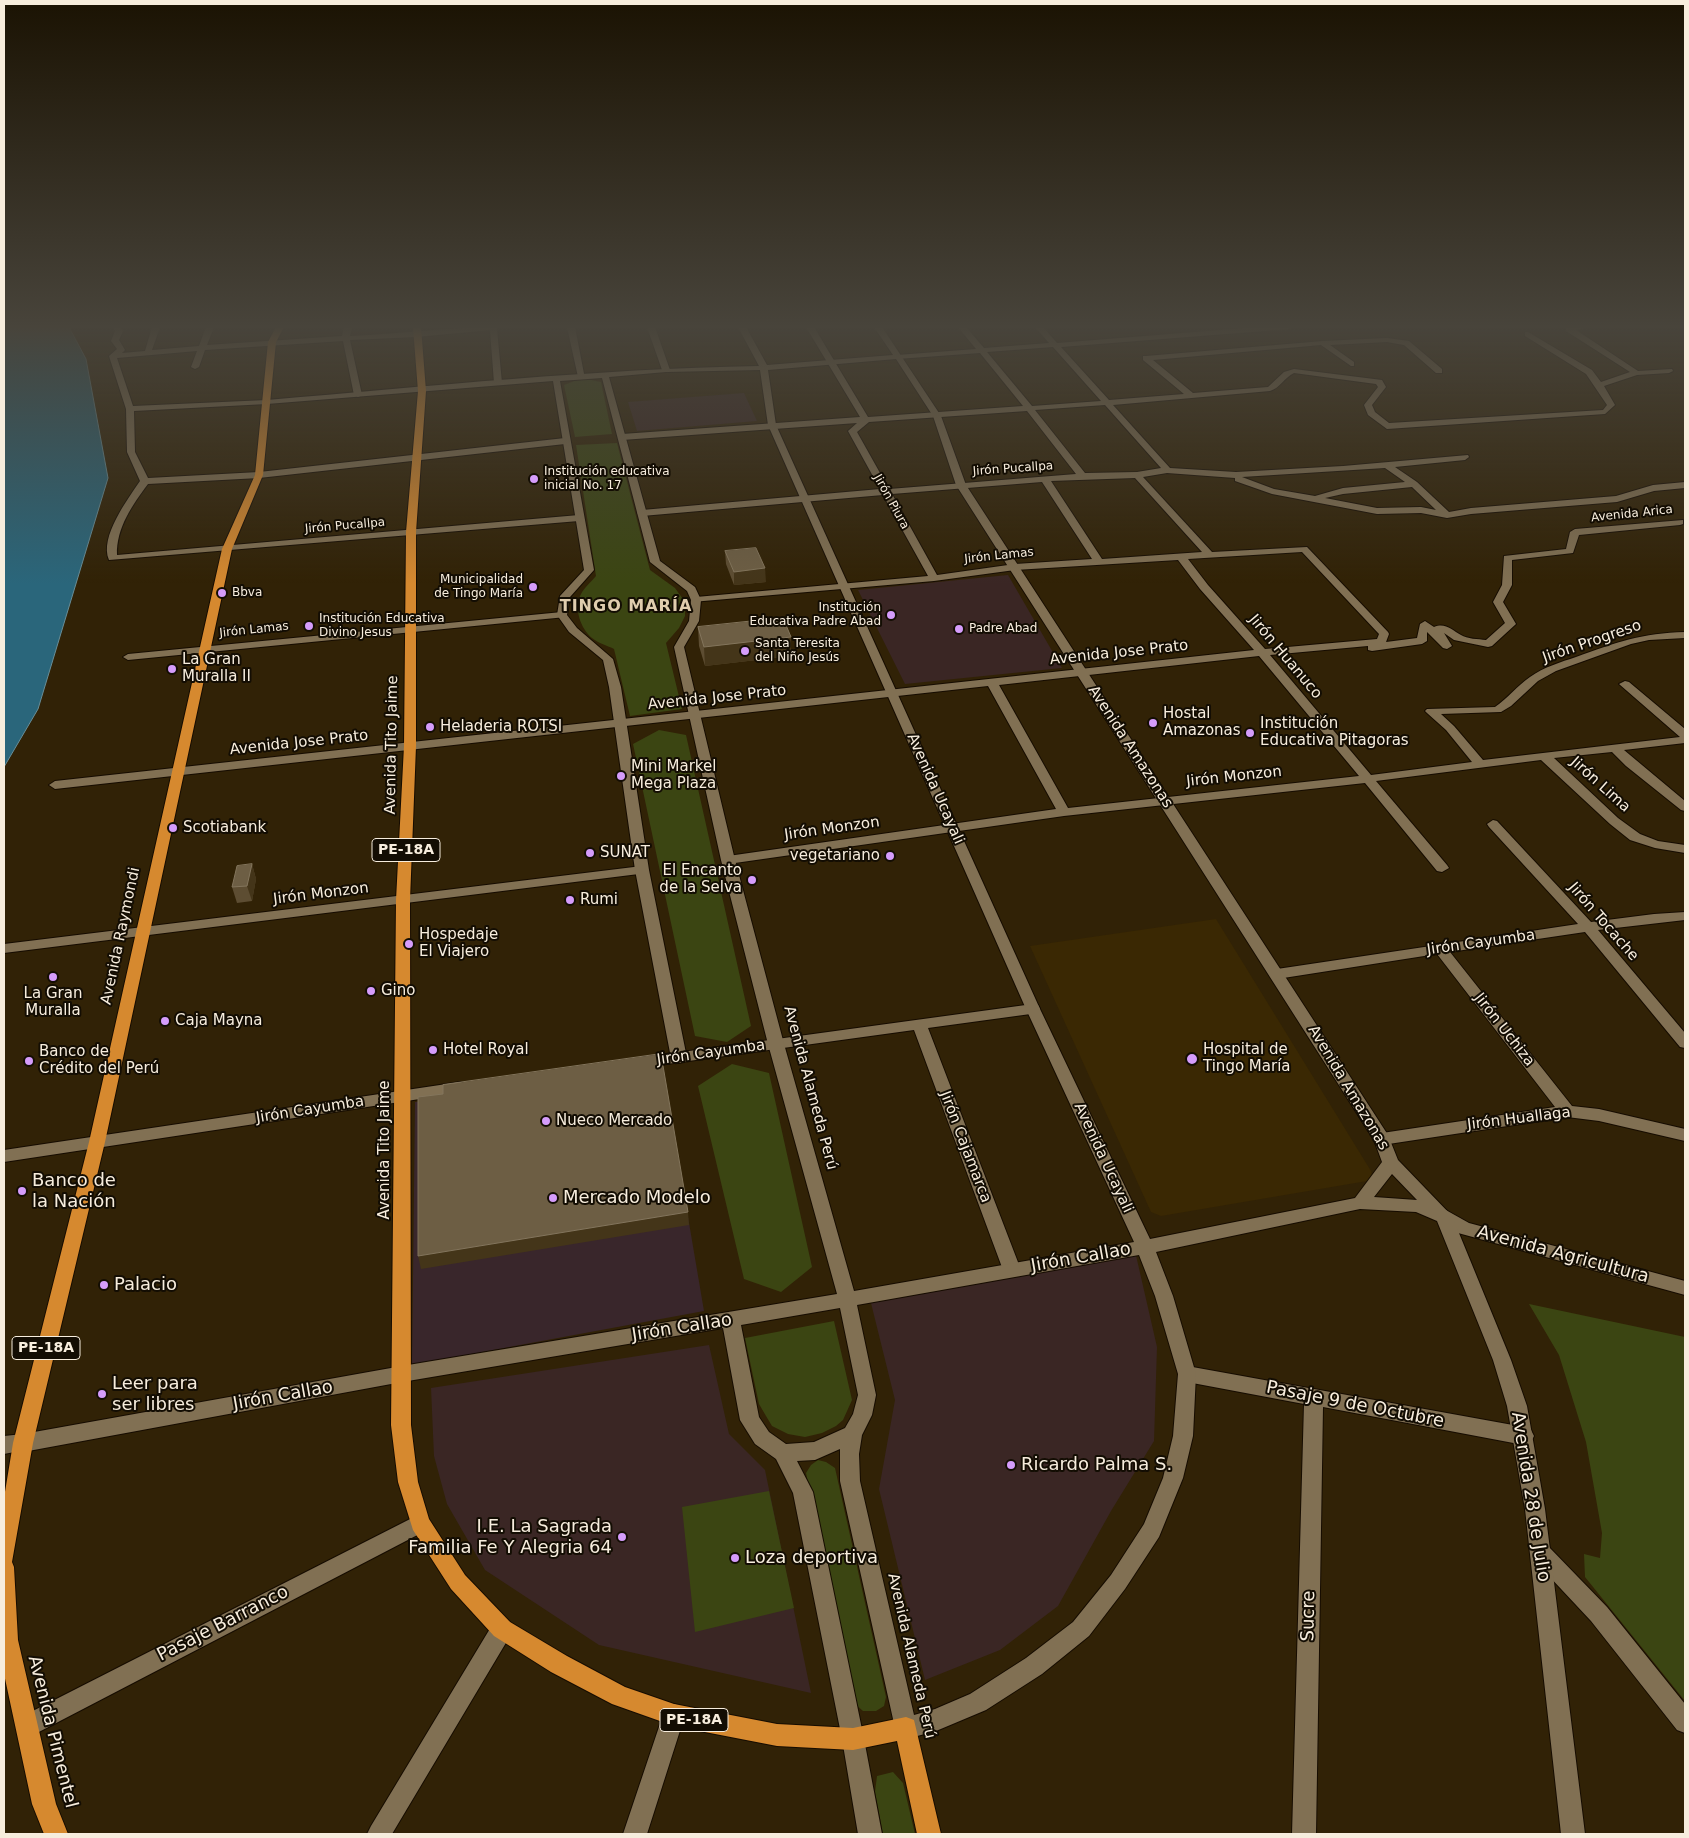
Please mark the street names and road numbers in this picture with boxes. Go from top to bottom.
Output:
street label: Jirón Pucallpa [972,459,1054,479]
street label: Jirón Piura [870,472,912,532]
street label: Avenida Arica [1590,503,1674,525]
street label: Jirón Pucallpa [304,515,386,537]
street label: Jirón Lamas [964,545,1034,567]
street label: Jirón Huanuco [1245,611,1325,703]
street label: Jirón Progreso [1540,617,1644,667]
street label: Jirón Lamas [219,619,289,641]
street label: Avenida Jose Prato [1049,637,1189,669]
street label: Avenida Tito Jaime [382,675,402,815]
street label: Avenida Jose Prato [647,682,787,714]
street label: Avenida Amazonas [1084,682,1176,812]
street label: Avenida Jose Prato [229,727,369,759]
street label: Avenida Ucayali [902,731,968,847]
street label: Jirón Lima [1566,753,1634,817]
street label: Jirón Monzon [1185,763,1283,791]
street label: Jirón Monzon [783,813,881,845]
road number: PE-18A [372,838,440,862]
street label: Avenida Raymondi [98,866,144,1006]
street label: Jirón Monzon [272,879,370,909]
street label: Jirón Tocache [1564,879,1642,965]
street label: Jirón Cayumba [1426,926,1536,960]
street label: Jirón Uchiza [1470,990,1538,1070]
street label: Avenida Alameda Perú [779,1004,841,1172]
street label: Avenida Amazonas [1304,1022,1392,1154]
street label: Jirón Cayumba [656,1036,766,1070]
street label: Avenida Tito Jaime [376,1081,394,1219]
street label: Jirón Cajamarca [935,1089,995,1205]
street label: Jirón Cayumba [255,1093,365,1127]
street label: Avenida Ucayali [1070,1100,1136,1216]
street label: Jirón Huallaga [1466,1104,1572,1134]
street label: Avenida Agricultura [1475,1222,1651,1288]
street label: Jirón Callao [1029,1239,1133,1277]
street label: Jirón Callao [630,1309,734,1347]
road number: PE-18A [12,1336,80,1360]
street label: Jirón Callao [231,1377,335,1415]
street label: Pasaje 9 de Octubre [1264,1377,1446,1433]
street label: Avenida 28 de Julio [1506,1410,1554,1584]
street label: Avenida Alameda Perú [883,1572,939,1740]
street label: Pasaje Barranco [154,1582,292,1666]
street label: Sucre [1298,1590,1320,1642]
street label: Avenida Pimentel [23,1654,81,1810]
road number: PE-18A [660,1708,728,1732]

